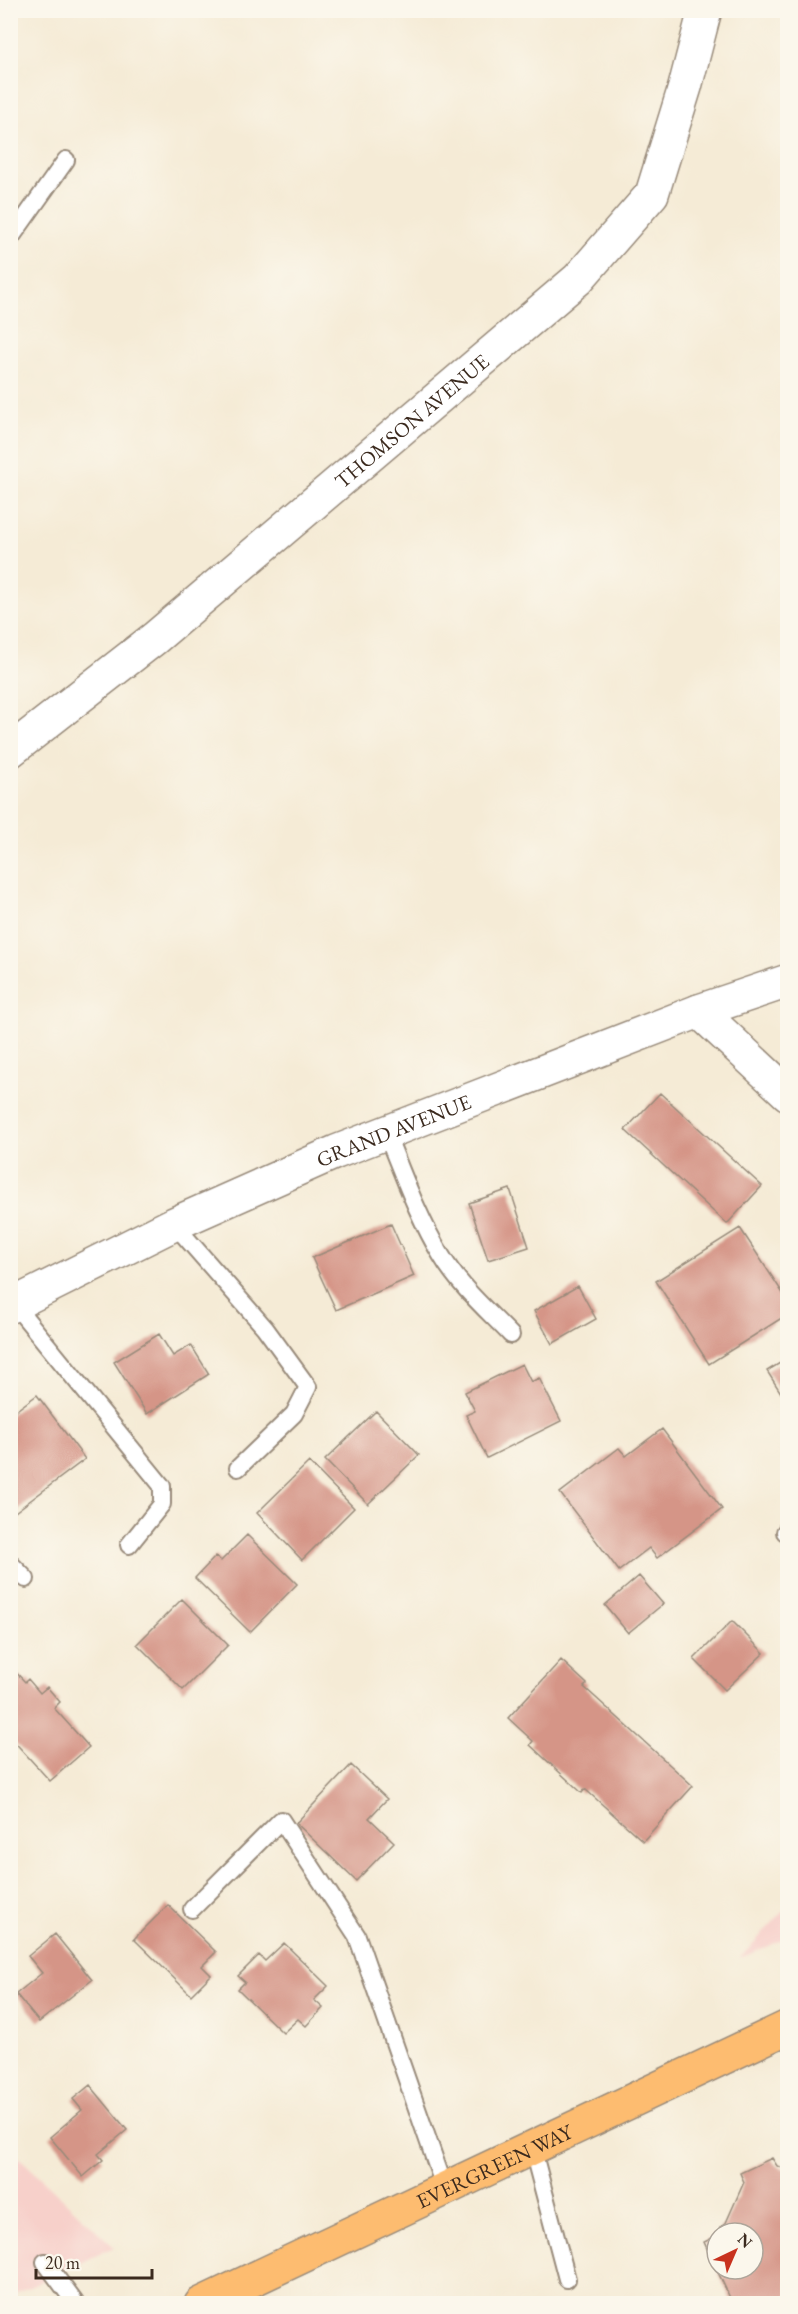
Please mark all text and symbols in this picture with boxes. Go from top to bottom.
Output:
street label: THOMSON AVENUE [329,347,494,494]
street label: GRAND AVENUE [312,1087,475,1173]
street label: EVERGREEN WAY [412,2117,578,2214]
north arrow [705,2221,765,2281]
text: N [733,2229,757,2253]
scale bar [36,2242,152,2280]
text: 20 m [45,2251,80,2274]

